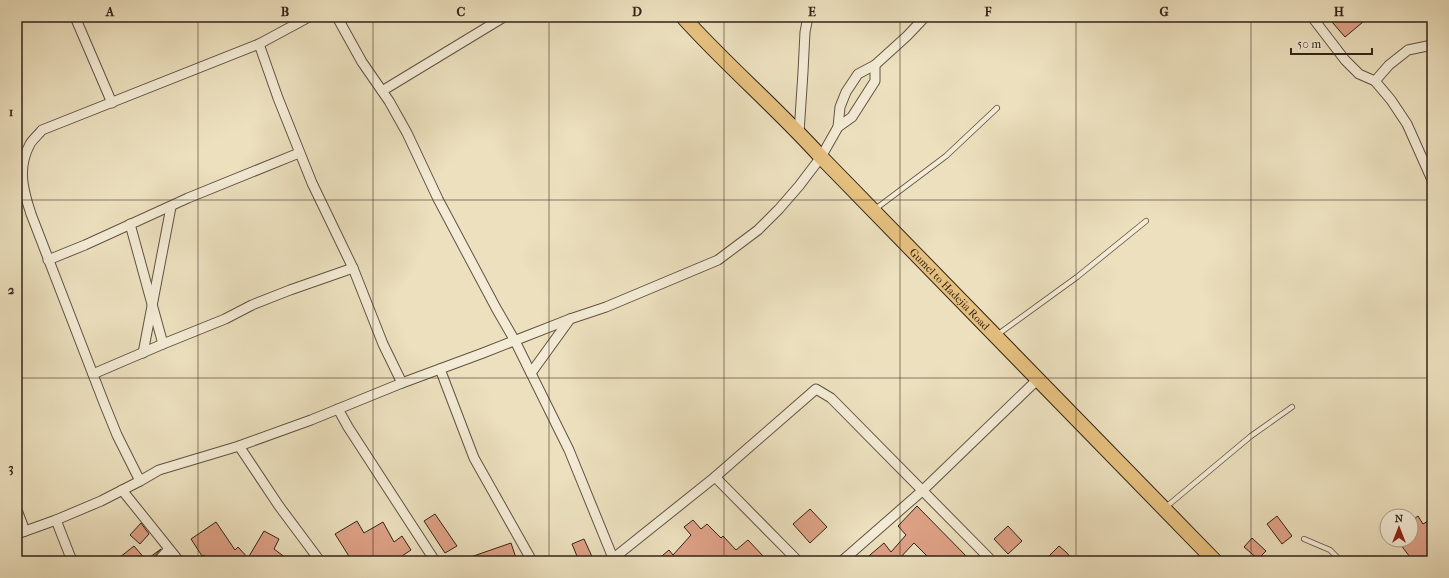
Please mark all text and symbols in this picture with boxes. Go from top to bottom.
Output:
text: A [105,4,115,19]
text: B [281,4,290,19]
text: C [457,4,466,19]
text: D [632,4,642,19]
text: E [808,4,816,19]
text: F [984,4,992,19]
text: G [1159,4,1169,19]
text: H [1334,4,1345,19]
scale bar [1291,30,1372,56]
text: 50 m [1297,37,1321,51]
text: 1 [9,104,14,119]
street label: Gumel to Hadejia Road [907,245,993,333]
text: 2 [8,282,15,297]
text: 3 [8,460,14,476]
north arrow [1379,508,1419,548]
text: N [1395,512,1404,525]

